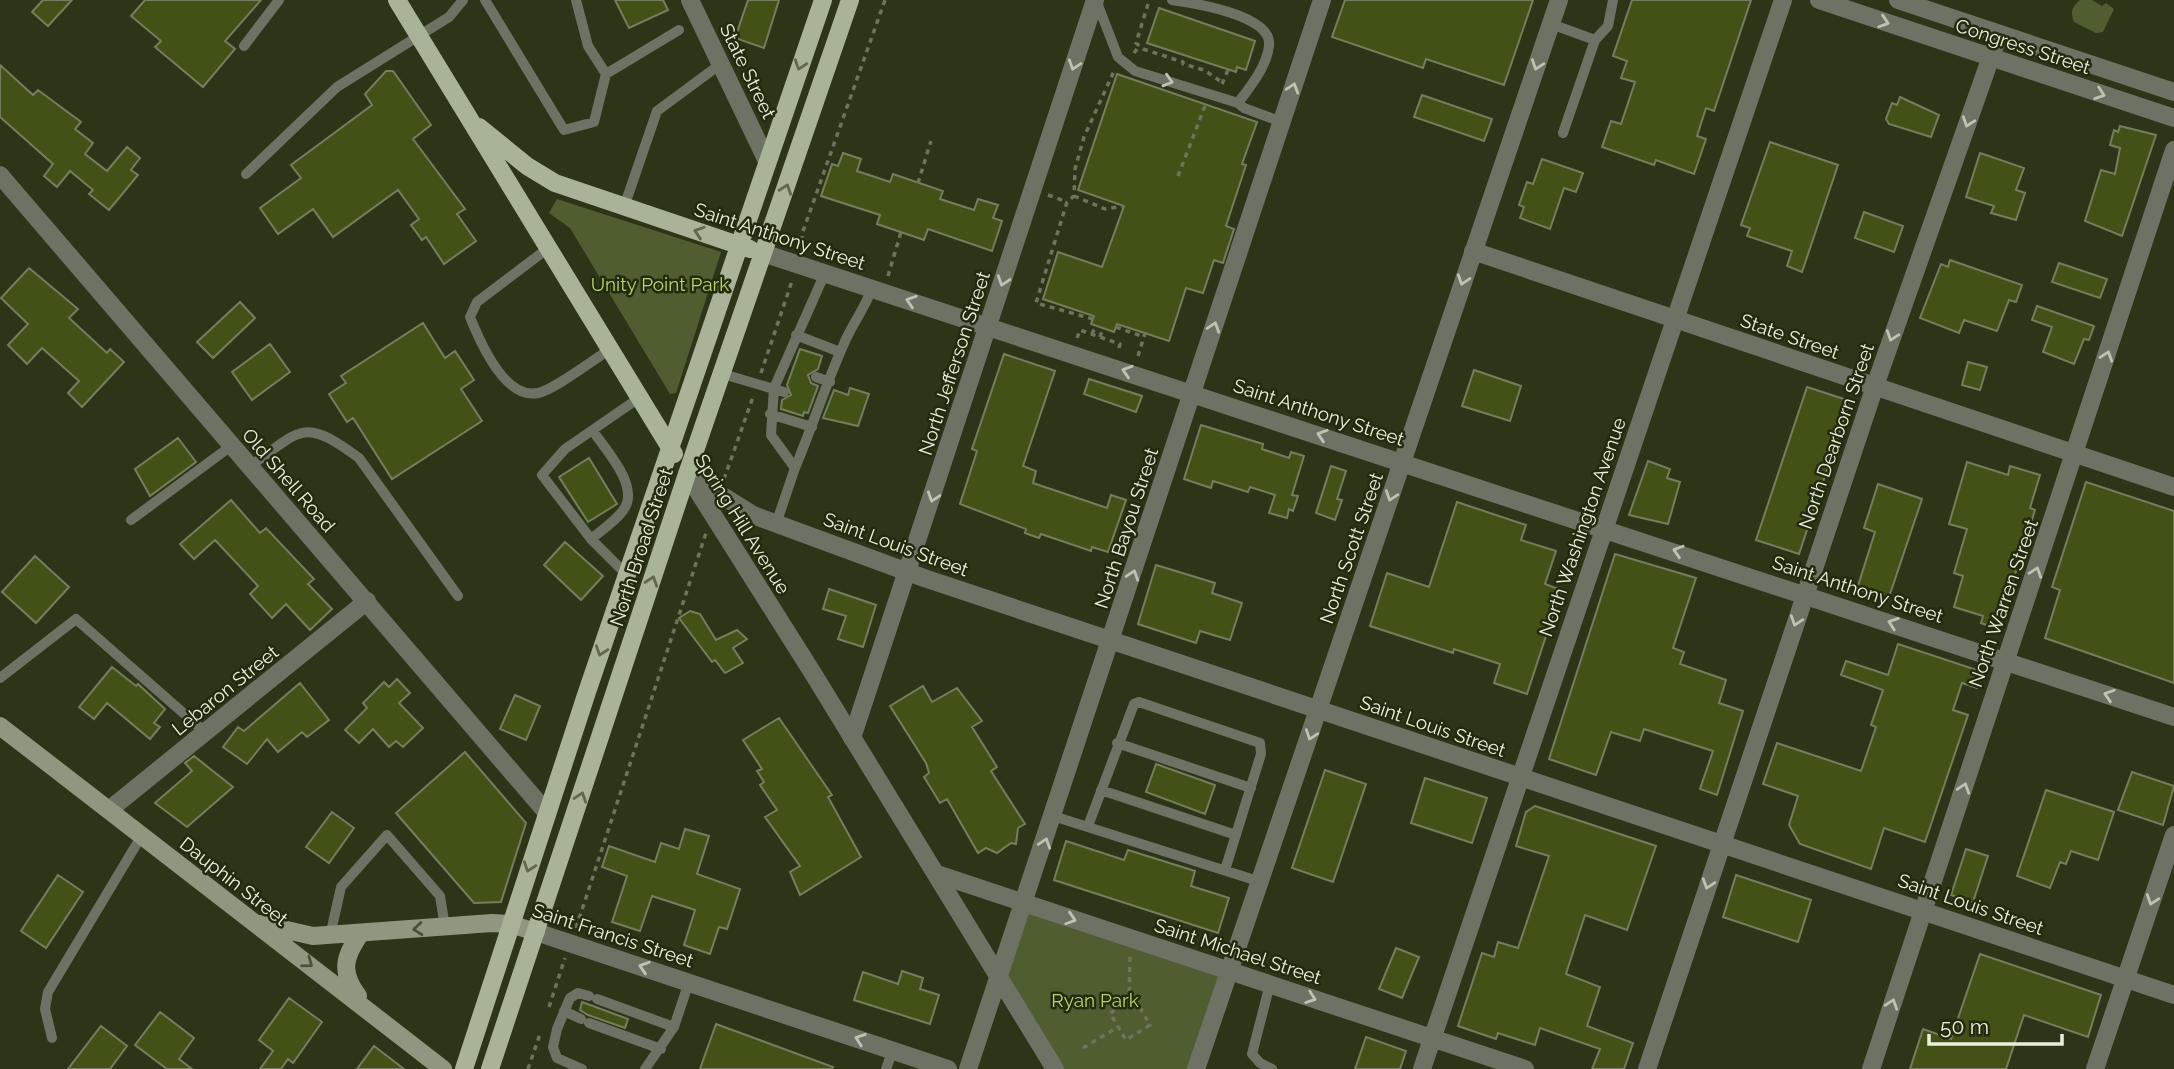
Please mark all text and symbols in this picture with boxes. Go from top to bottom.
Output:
one-way arrow [1877,14,1889,28]
street label: Congress Street [1953,14,2094,78]
street label: State Street [716,20,781,123]
one-way arrow [794,58,808,70]
one-way arrow [1067,58,1082,70]
one-way arrow [1531,58,1545,70]
one-way arrow [1161,73,1173,87]
one-way arrow [1285,83,1299,95]
one-way arrow [2093,86,2105,100]
one-way arrow [1962,115,1976,127]
one-way arrow [778,183,792,195]
street label: Saint Anthony Street [692,198,869,274]
one-way arrow [693,226,705,240]
street label: North Jefferson Street [914,268,994,458]
park label: Unity Point Park [591,273,729,295]
one-way arrow [1457,273,1471,285]
one-way arrow [996,275,1011,287]
one-way arrow [905,294,917,309]
street label: State Street [1738,309,1843,363]
one-way arrow [1205,322,1220,334]
one-way arrow [1887,330,1901,342]
street label: North Dearborn Street [1794,340,1878,532]
one-way arrow [2099,351,2113,363]
one-way arrow [1121,365,1134,379]
street label: Saint Anthony Street [1231,374,1408,450]
street label: North Washington Avenue [1534,415,1630,639]
street label: Old Shell Road [238,424,340,536]
one-way arrow [1316,428,1328,443]
street label: North Bayou Street [1090,444,1163,611]
street label: Spring Hill Avenue [691,450,795,598]
street label: North Broad Street [605,465,677,629]
street label: North Scott Street [1315,469,1387,626]
one-way arrow [1385,489,1399,501]
one-way arrow [926,491,941,503]
street label: Saint Louis Street [821,508,972,581]
street label: North Warren Street [1964,516,2042,690]
one-way arrow [1672,545,1684,559]
street label: Saint Anthony Street [1770,551,1947,627]
one-way arrow [2028,567,2042,579]
one-way arrow [1124,569,1139,581]
one-way arrow [644,576,659,588]
one-way arrow [1790,615,1804,627]
one-way arrow [1888,617,1900,631]
street label: Lebaron Street [167,640,283,740]
one-way arrow [595,645,609,657]
one-way arrow [2104,689,2116,703]
street label: Saint Louis Street [1357,691,1509,761]
one-way arrow [1305,728,1319,740]
one-way arrow [1956,783,1970,795]
one-way arrow [573,792,587,804]
street label: Dauphin Street [176,832,293,930]
one-way arrow [1037,837,1051,849]
one-way arrow [523,860,537,873]
street label: Saint Louis Street [1895,869,2047,939]
one-way arrow [1702,877,1716,889]
one-way arrow [2146,893,2160,906]
street label: Saint Francis Street [530,899,697,972]
one-way arrow [1065,910,1077,925]
street label: Saint Michael Street [1152,914,1325,989]
one-way arrow [412,921,423,936]
one-way arrow [300,955,313,968]
one-way arrow [638,961,650,976]
park label: Ryan Park [1051,989,1139,1011]
one-way arrow [1304,990,1316,1004]
one-way arrow [1884,999,1898,1011]
scale bar [1929,1002,2062,1046]
text: 50 m [1940,1014,1989,1039]
one-way arrow [855,1033,867,1047]

